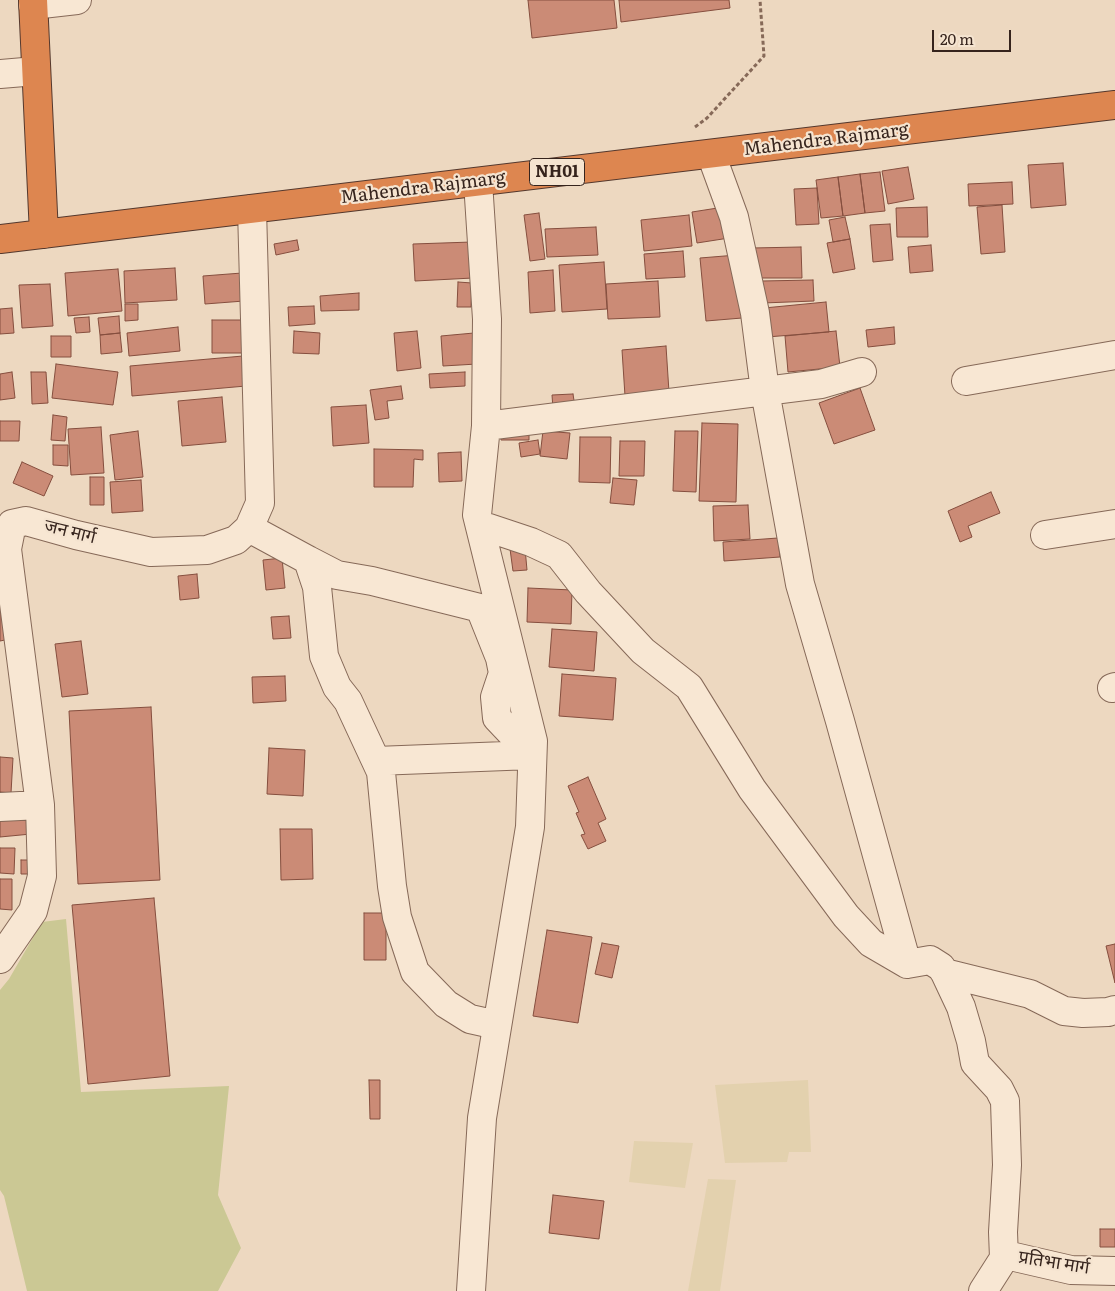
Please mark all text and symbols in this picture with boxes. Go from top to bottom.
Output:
scale bar [935,20,1014,52]
text: 20 m [940,27,974,50]
street label: Mahendra Rajmarg [742,119,910,161]
road number: NH01 [530,158,584,186]
street label: Mahendra Rajmarg [339,167,507,209]
street label: जन मार्ग [42,515,98,549]
street label: प्रतिभा मार्ग [1017,1247,1091,1279]

